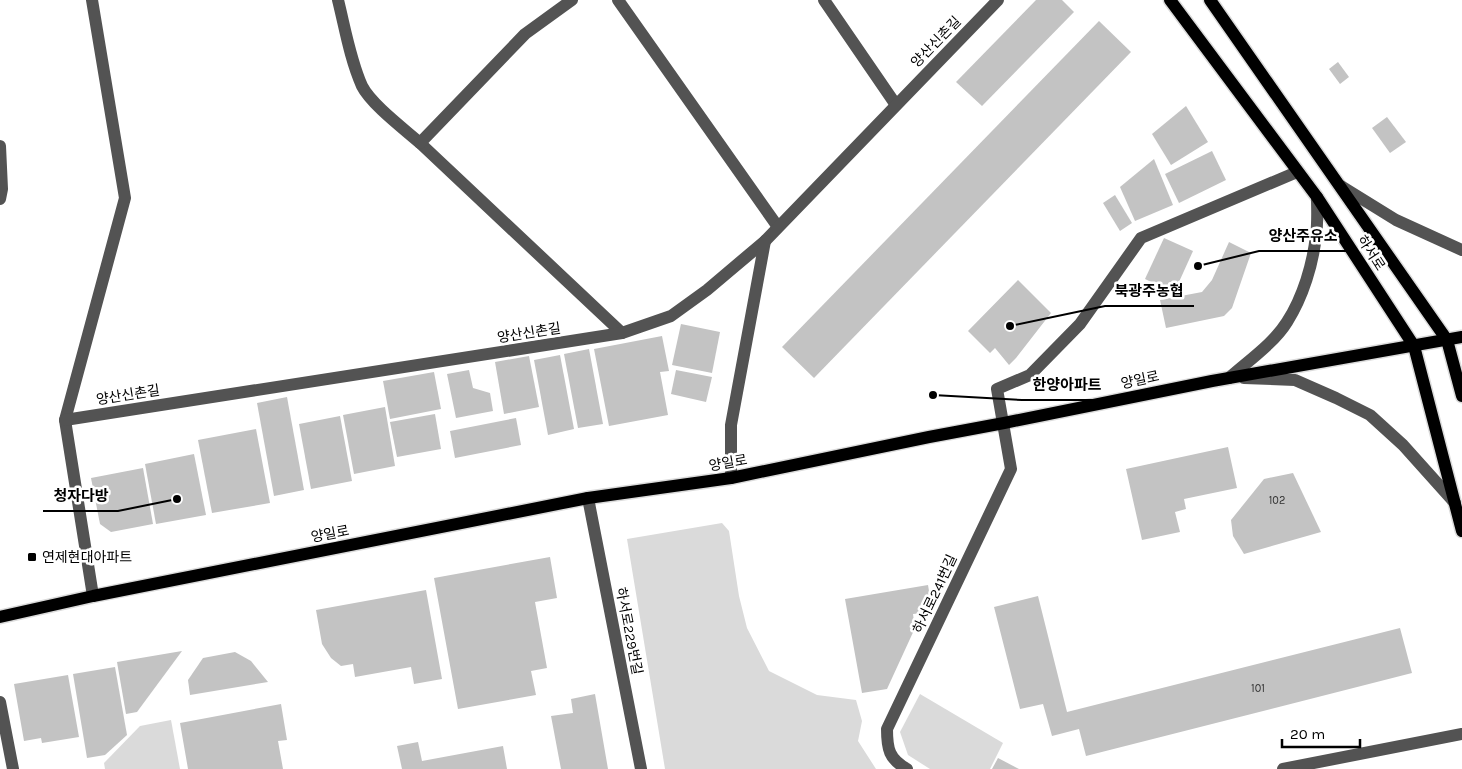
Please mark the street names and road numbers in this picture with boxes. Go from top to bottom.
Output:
street label: 양산신촌길 [908,13,964,71]
street label: 하서로 [1353,232,1389,274]
street label: 양산신촌길 [496,320,562,346]
street label: 양일로 [1119,368,1161,392]
street label: 양산신촌길 [95,382,161,408]
street label: 양일로 [707,451,749,475]
street label: 양일로 [309,522,351,546]
street label: 하서로241번길 [909,552,961,636]
street label: 하서로229번길 [612,586,646,676]

